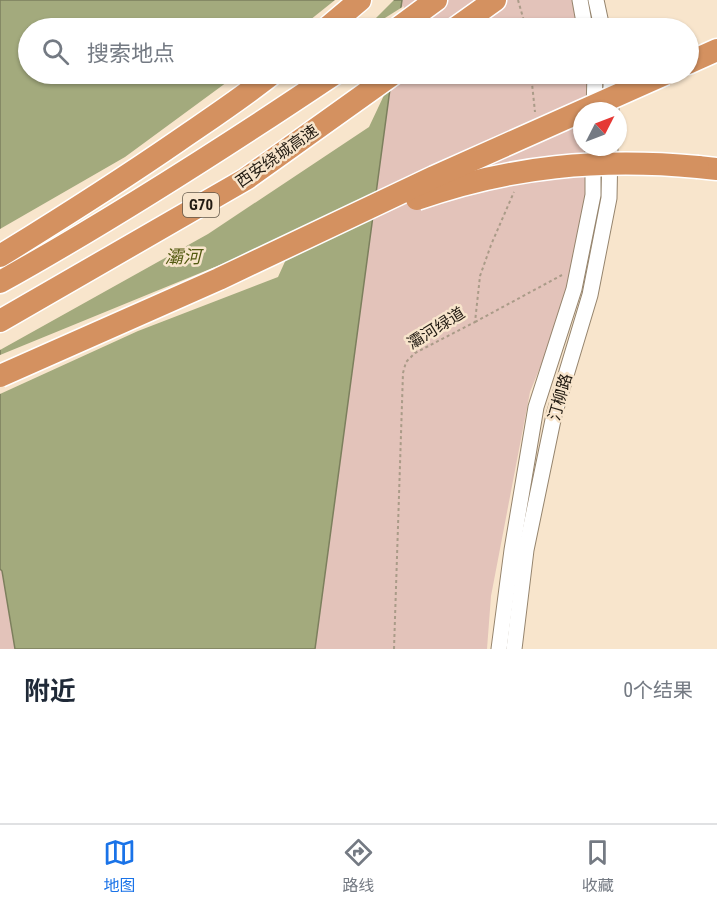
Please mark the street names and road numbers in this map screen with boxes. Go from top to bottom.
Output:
street label: 西安绕城高速 [232,121,322,191]
road number: G70 [183,193,219,217]
street label: 灞河绿道 [404,303,468,353]
street label: 汀柳路 [544,371,576,423]

